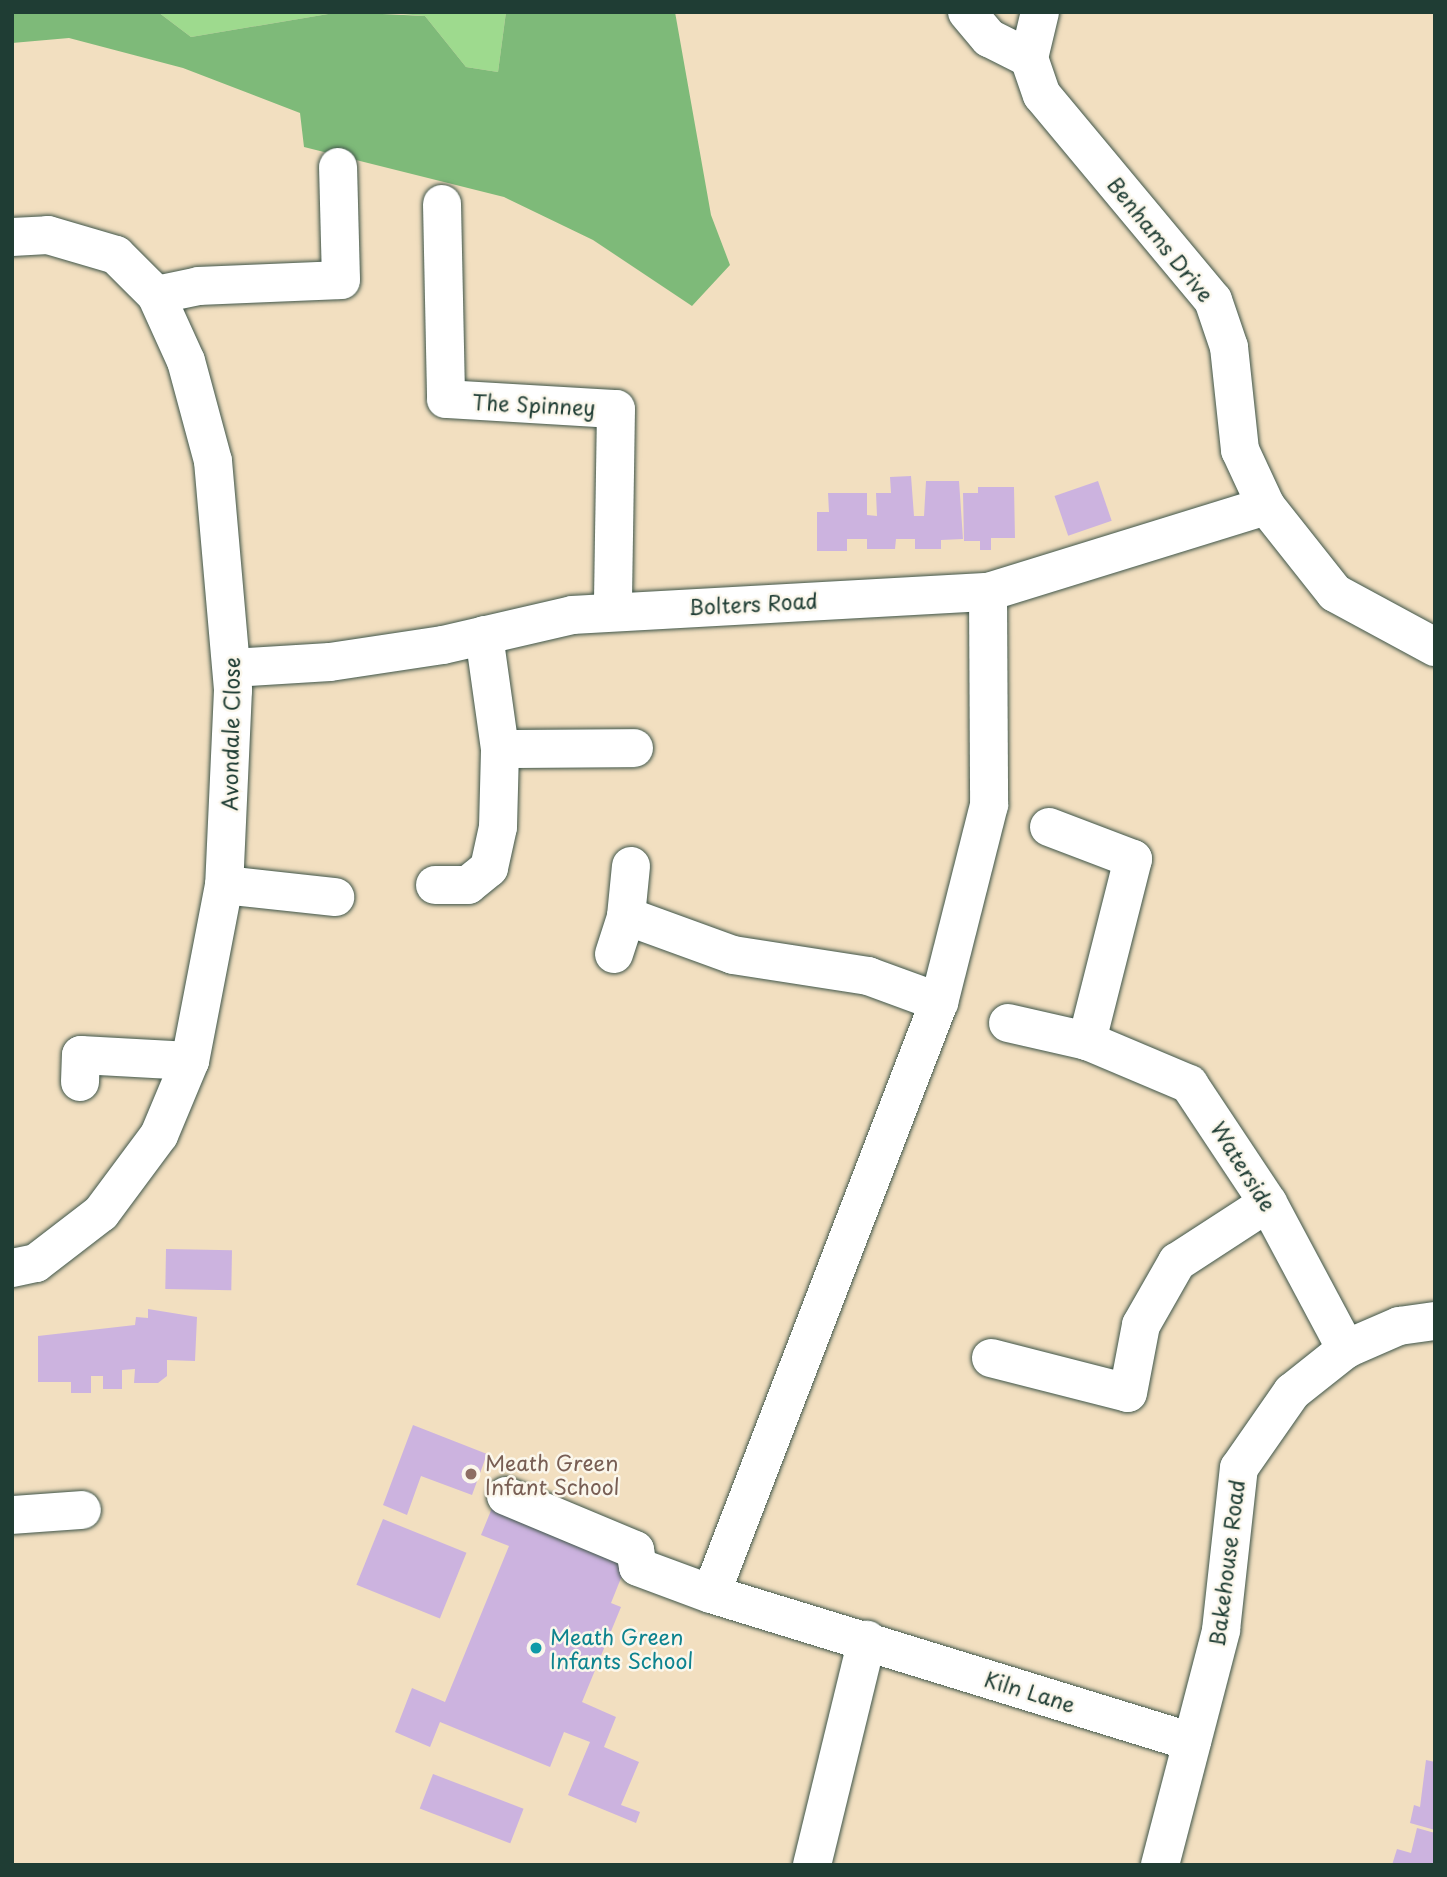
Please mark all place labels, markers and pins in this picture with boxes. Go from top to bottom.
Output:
place label: Meath Green Infant School [485,1449,621,1499]
marker: Meath Green Infant School [463,1466,479,1482]
place label: Meath Green Infants School [550,1623,694,1673]
marker: Meath Green Infants School [528,1640,544,1656]

